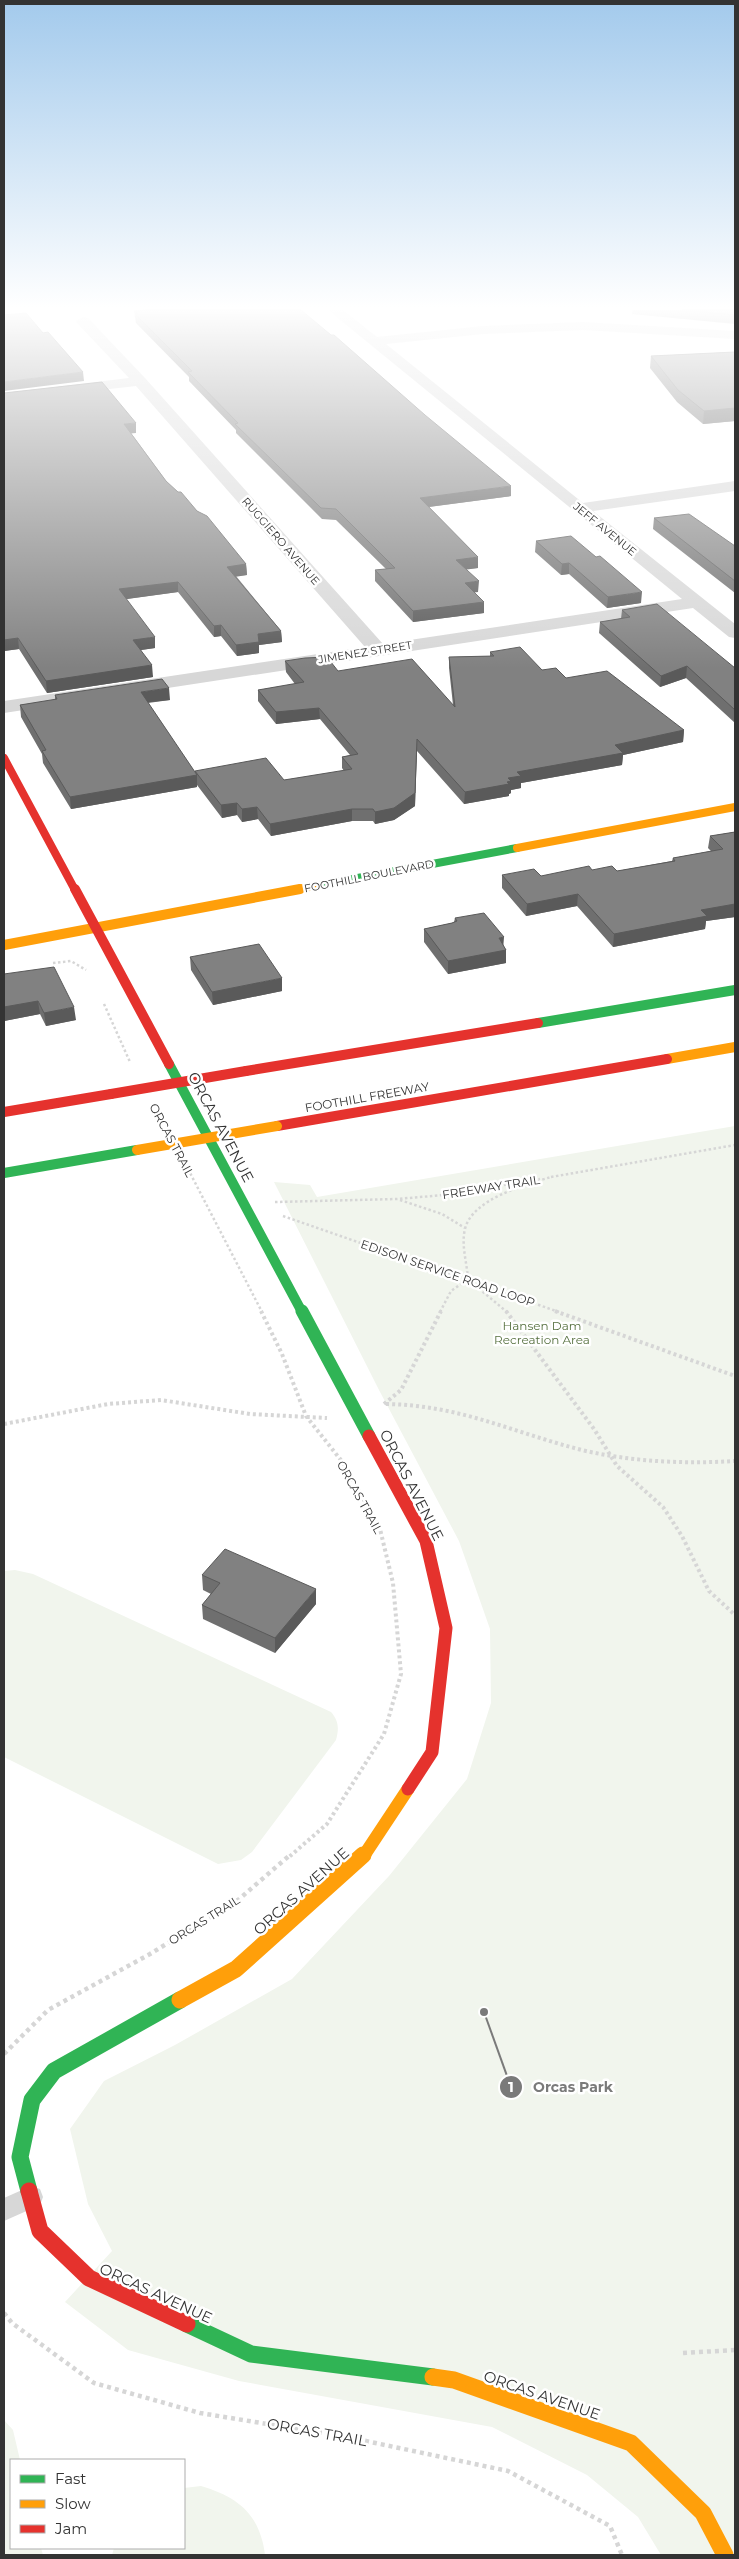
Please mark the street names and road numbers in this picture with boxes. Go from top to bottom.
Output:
street label: RUGGIERO AVENUE [239,494,323,588]
street label: JEFF AVENUE [570,499,639,559]
street label: JIMENEZ STREET [316,638,414,667]
street label: FOOTHILL BOULEVARD [303,857,435,895]
street label: ORCAS AVENUE [184,1069,258,1185]
street label: FOOTHILL FREEWAY [304,1079,431,1115]
street label: ORCAS TRAIL [146,1101,198,1179]
street label: FREEWAY TRAIL [441,1172,541,1202]
street label: EDISON SERVICE ROAD LOOP [359,1236,537,1310]
street label: ORCAS AVENUE [376,1426,448,1544]
street label: ORCAS TRAIL [334,1458,386,1536]
street label: ORCAS AVENUE [249,1843,353,1939]
street label: ORCAS TRAIL [166,1892,242,1948]
street label: ORCAS AVENUE [97,2259,215,2327]
street label: ORCAS AVENUE [481,2366,603,2424]
street label: ORCAS TRAIL [265,2414,369,2450]

